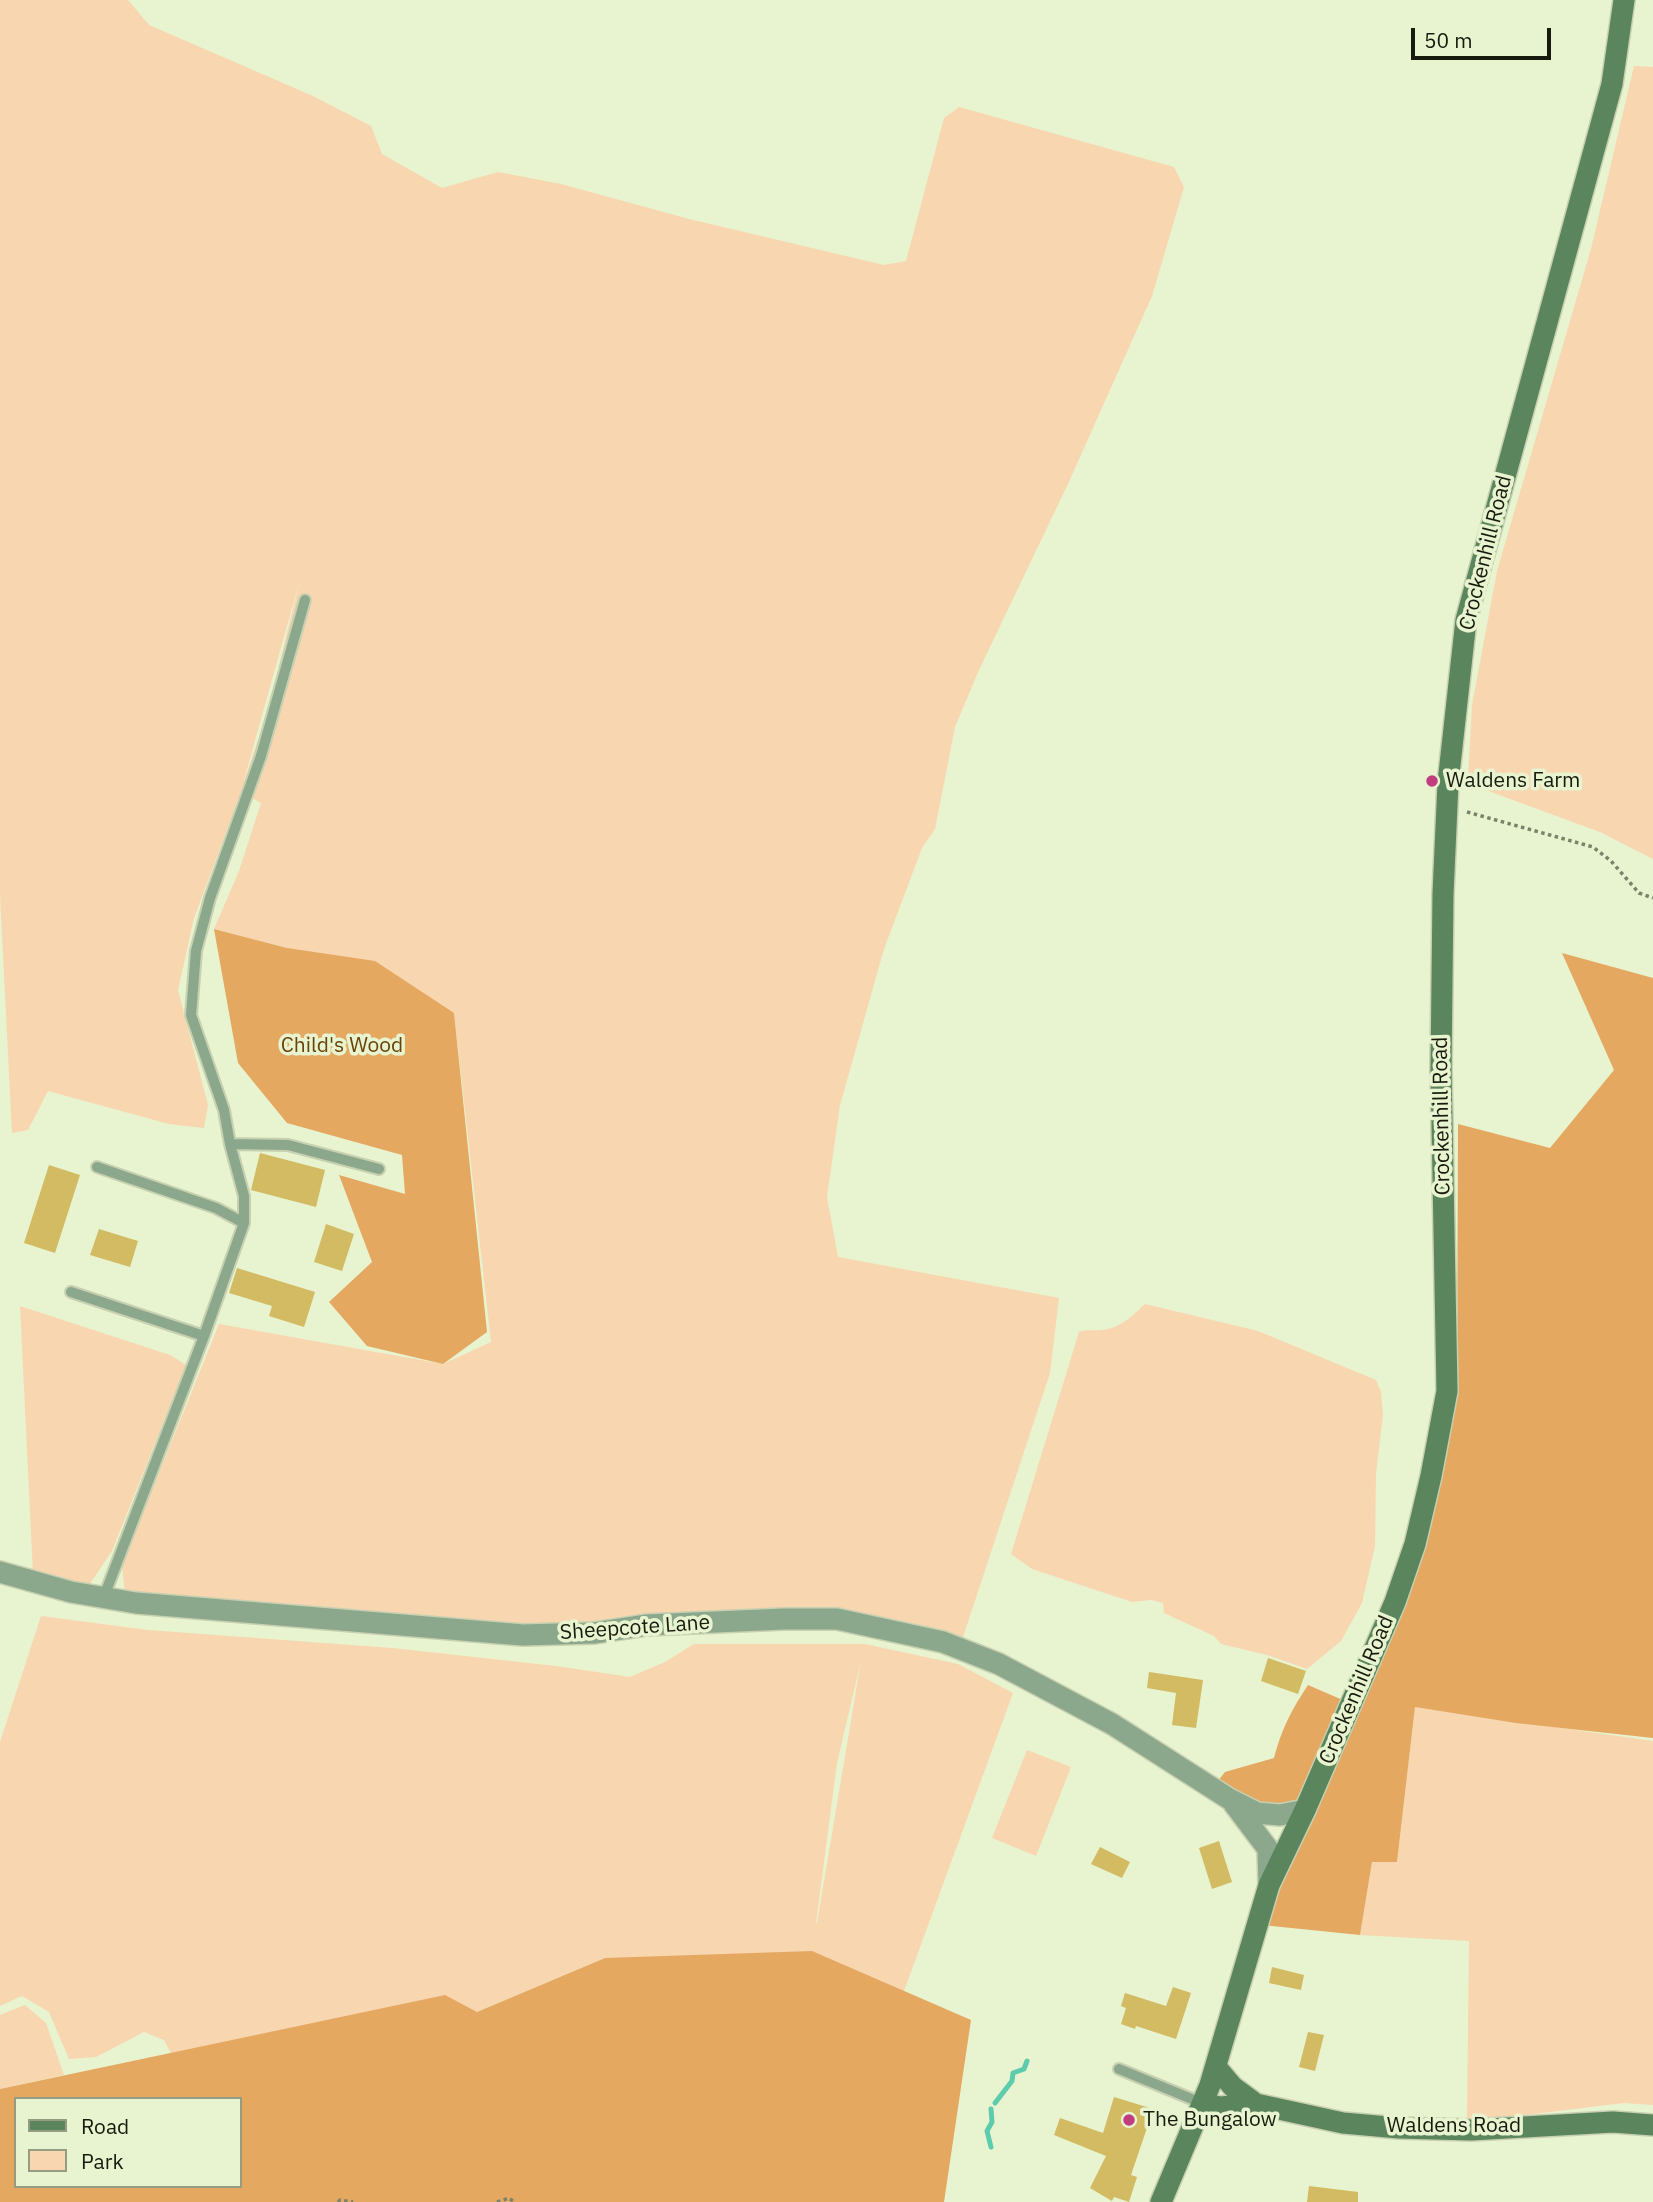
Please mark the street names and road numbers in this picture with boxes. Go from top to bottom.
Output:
street label: Crockenhill Road [1455,473,1517,633]
street label: Crockenhill Road [1428,1036,1456,1196]
street label: Sheepcote Lane [559,1610,711,1646]
street label: Crockenhill Road [1314,1612,1400,1768]
street label: Waldens Road [1387,2113,1521,2139]

